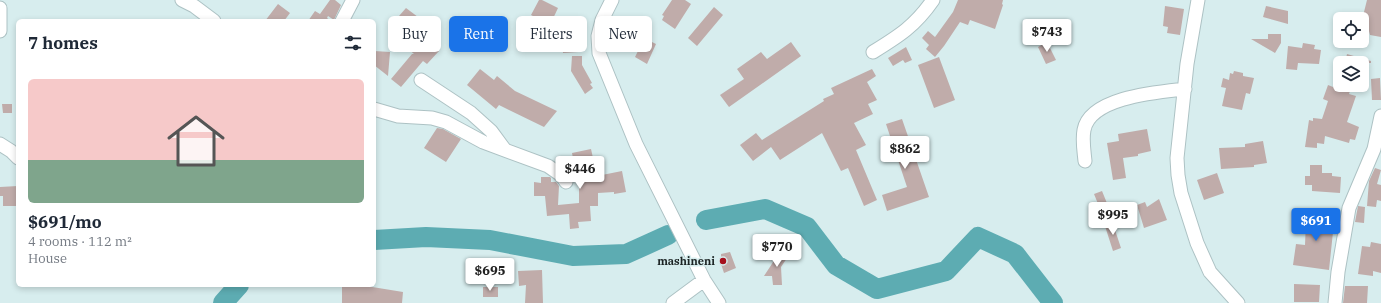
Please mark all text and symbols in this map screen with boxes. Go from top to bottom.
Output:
map controls [1333,12,1369,92]
button: locate [1333,12,1369,48]
chip: Buy [388,16,441,52]
chip: Rent [449,16,508,52]
chip: Filters [516,16,587,52]
chip: New [595,16,652,52]
pin: $743 [1023,19,1071,53]
text: $743 [1031,23,1063,40]
text: 7 homes [28,32,98,54]
icon: filters [342,32,364,54]
button: layers [1333,56,1369,92]
icon: home [160,105,232,177]
pin: $862 [881,136,929,170]
text: $862 [889,140,921,157]
pin: $446 [556,156,604,190]
text: $446 [564,160,596,177]
pin: $995 [1089,202,1137,236]
text: $995 [1097,206,1129,223]
pin: $691 [1292,208,1340,242]
text: $691/mo [28,211,102,233]
text: $691 [1300,212,1332,229]
text: 4 rooms · 112 m² [28,233,132,250]
pin: $770 [753,234,801,268]
text: $770 [761,238,793,255]
text: House [28,250,67,267]
place label: mashineni [657,254,715,268]
marker: mashineni [718,256,728,266]
pin: $695 [466,258,514,292]
text: $695 [474,262,506,279]

